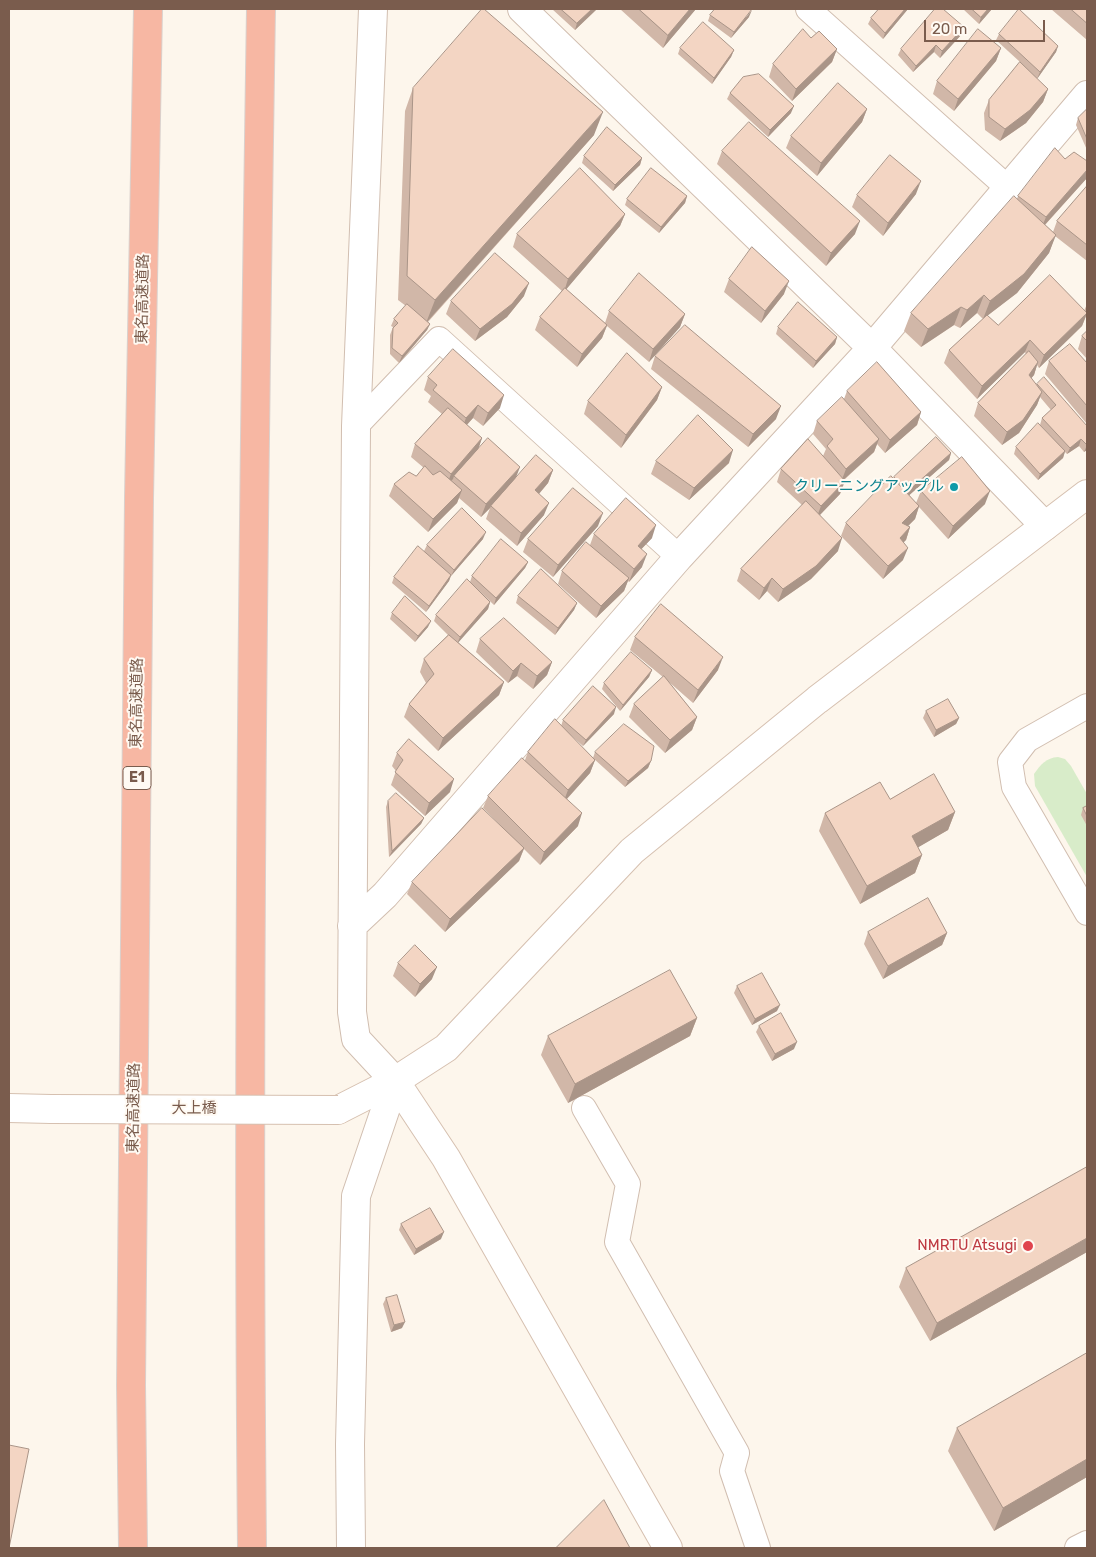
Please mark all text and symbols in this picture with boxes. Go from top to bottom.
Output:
scale bar [926,10,1047,42]
text: 20 m [932,20,967,38]
street label: 東名高速道路 [133,254,153,344]
place label: クリーニングアップル [794,478,944,496]
marker: クリーニングアップル [948,481,960,493]
street label: 東名高速道路 [127,658,147,748]
road number: E1 [123,766,151,790]
street label: 東名高速道路 [124,1063,144,1153]
street label: 大上橋 [172,1100,216,1118]
place label: NMRTU Atsugi [917,1237,1017,1255]
marker: NMRTU Atsugi [1021,1239,1035,1253]

